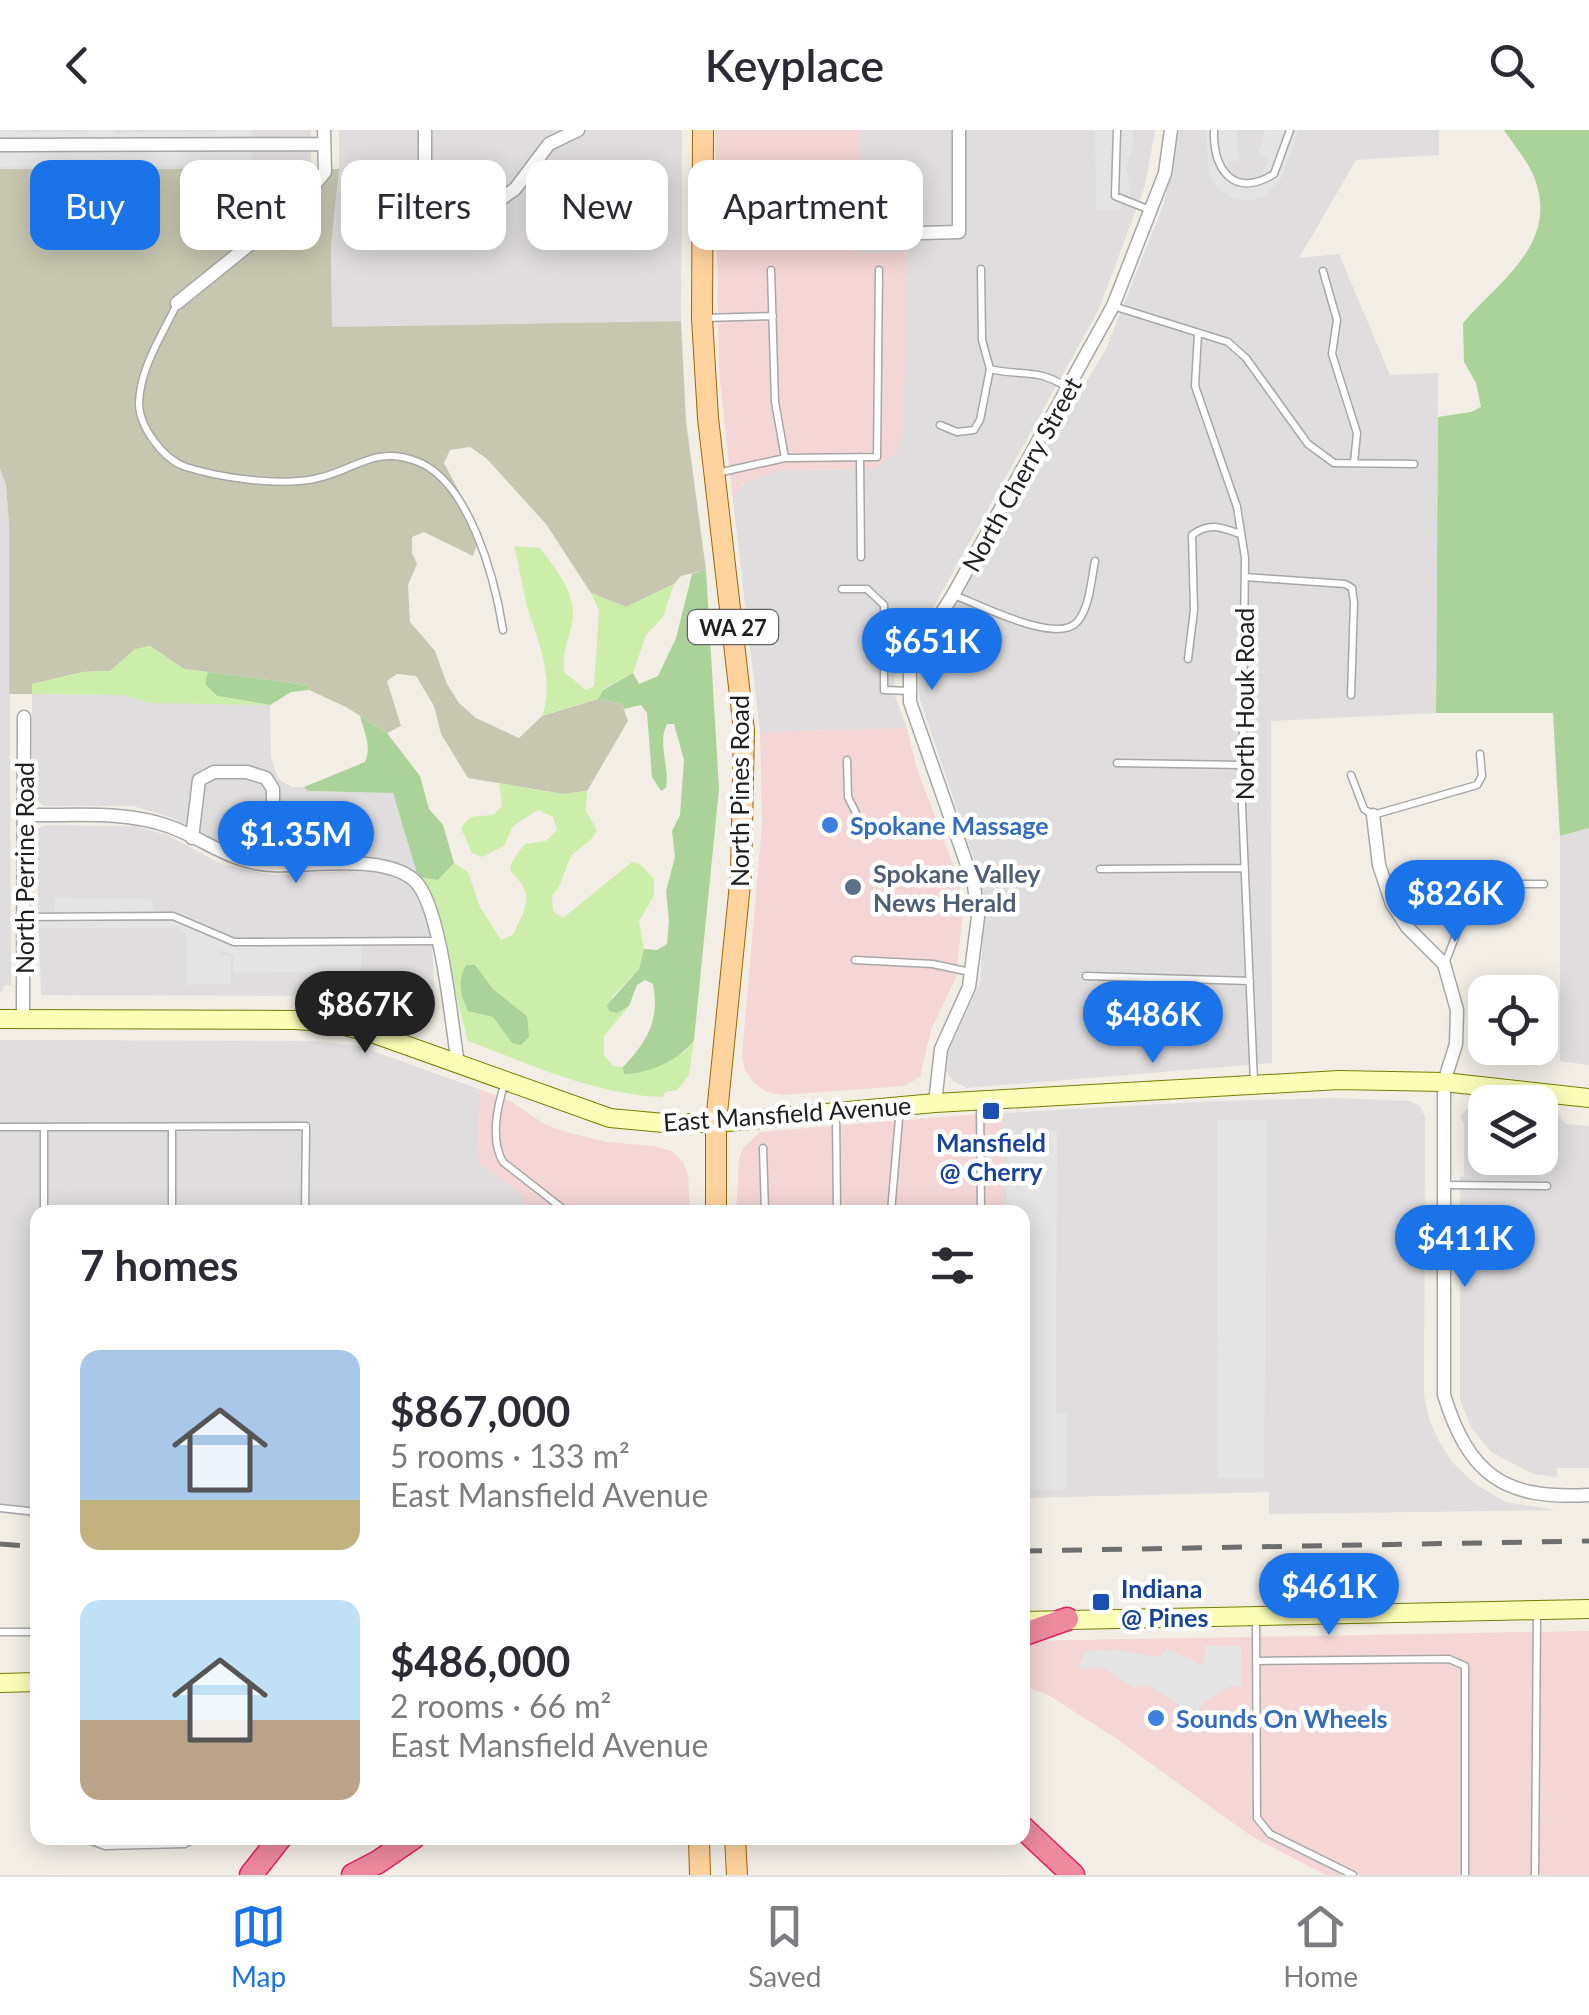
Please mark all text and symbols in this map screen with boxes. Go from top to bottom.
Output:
icon: back [50,38,105,93]
text: Keyplace [705,38,884,92]
icon: search [1484,38,1539,93]
chip: Buy [30,160,160,250]
chip: Rent [180,160,321,250]
chip: Filters [341,160,506,250]
chip: New [526,160,668,250]
chip: Apartment [688,160,923,250]
street label: North Cherry Street [955,371,1087,577]
pin: $651K [862,608,1002,693]
street label: North Houk Road [1229,608,1259,800]
road number: WA 27 [688,610,778,644]
text: $651K [884,621,980,660]
street label: North Pines Road [724,695,754,887]
street label: North Perrine Road [9,762,39,974]
pin: $1.35M [215,801,377,886]
place label: Spokane Massage [850,810,1049,840]
text: $1.35M [240,814,352,853]
marker: Spokane Massage [819,814,841,836]
place label: Spokane Valley News Herald [873,858,1041,917]
pin: $826K [1385,860,1525,945]
text: $826K [1407,873,1503,912]
marker: Spokane Valley News Herald [842,876,864,898]
pin: $867K [295,971,435,1056]
map controls [1468,975,1558,1175]
button: locate [1468,975,1558,1065]
pin: $486K [1083,981,1223,1066]
text: $867K [317,984,413,1023]
text: $486K [1105,994,1201,1033]
button: layers [1468,1085,1558,1175]
street label: East Mansfield Avenue [662,1089,912,1137]
marker: Mansfield @ Cherry [980,1100,1002,1122]
place label: Mansfield @ Cherry [936,1127,1046,1186]
pin: $411K [1395,1205,1535,1290]
text: $411K [1417,1218,1513,1257]
icon: filters [925,1238,980,1293]
text: 7 homes [80,1240,238,1290]
text: $867,000 [390,1386,570,1436]
icon: home [160,1390,280,1510]
text: 5 rooms · 133 m² [390,1436,630,1475]
text: East Mansfield Avenue [390,1475,708,1514]
pin: $461K [1259,1553,1399,1638]
text: $461K [1281,1566,1377,1605]
place label: Indiana @ Pines [1121,1573,1208,1632]
marker: Indiana @ Pines [1090,1591,1112,1613]
text: $486,000 [390,1636,570,1686]
icon: home [160,1640,280,1760]
text: 2 rooms · 66 m² [390,1686,611,1725]
place label: Sounds On Wheels [1176,1703,1388,1733]
marker: Sounds On Wheels [1145,1707,1167,1729]
text: East Mansfield Avenue [390,1725,708,1764]
tab: Map [231,1899,286,1993]
tab: Saved [748,1899,821,1993]
tab: Home [1283,1899,1358,1993]

